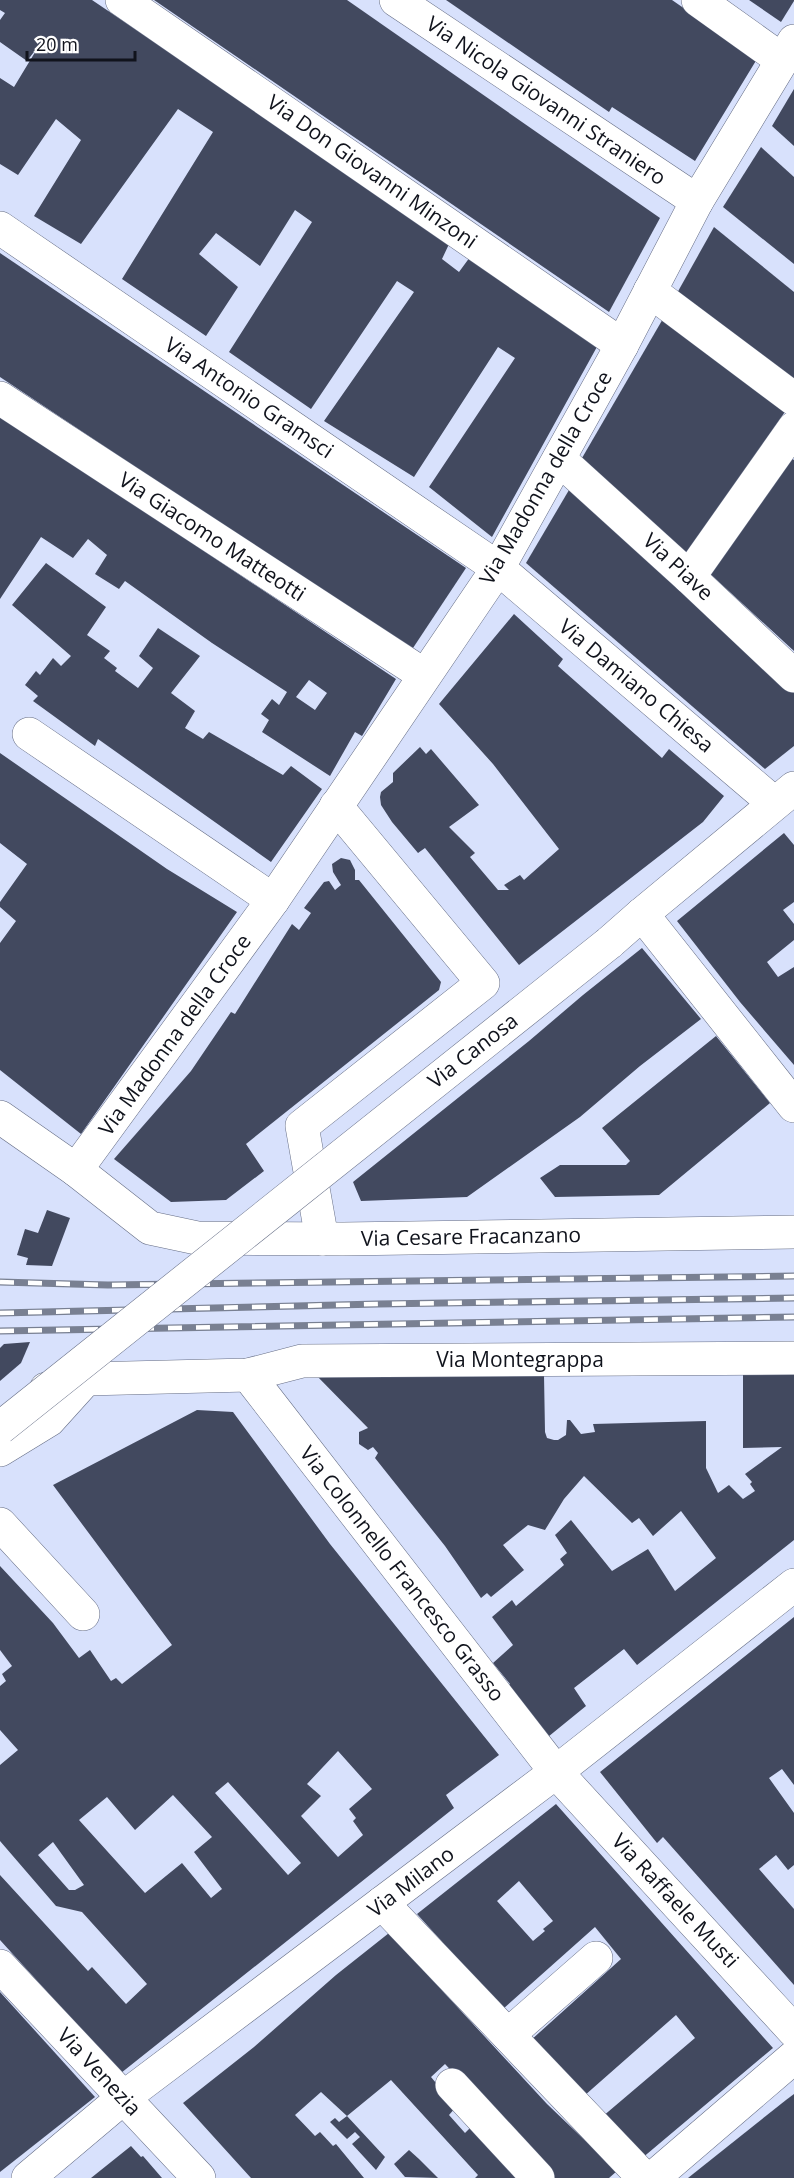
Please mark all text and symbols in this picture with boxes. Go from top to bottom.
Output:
street label: Via Nicola Giovanni Straniero [421,9,672,191]
scale bar [27,24,135,62]
text: 20 m [36,32,78,56]
street label: Via Don Giovanni Minzoni [262,88,483,255]
street label: Via Antonio Gramsci [160,330,339,464]
street label: Via Madonna della Croce [472,365,618,590]
street label: Via Giacomo Matteotti [114,465,311,607]
street label: Via Piave [637,526,720,606]
street label: Via Damiano Chiesa [553,612,720,758]
street label: Via Madonna della Croce [92,928,257,1141]
street label: Via Canosa [422,1006,523,1094]
street label: Via Cesare Fracanzano [361,1220,581,1252]
street label: Via Montegrappa [436,1345,604,1373]
street label: Via Colonnello Francesco Grasso [294,1440,511,1707]
street label: Via Raffaele Musti [606,1827,745,1974]
street label: Via Milano [361,1839,459,1923]
street label: Via Venezia [52,2021,148,2121]

